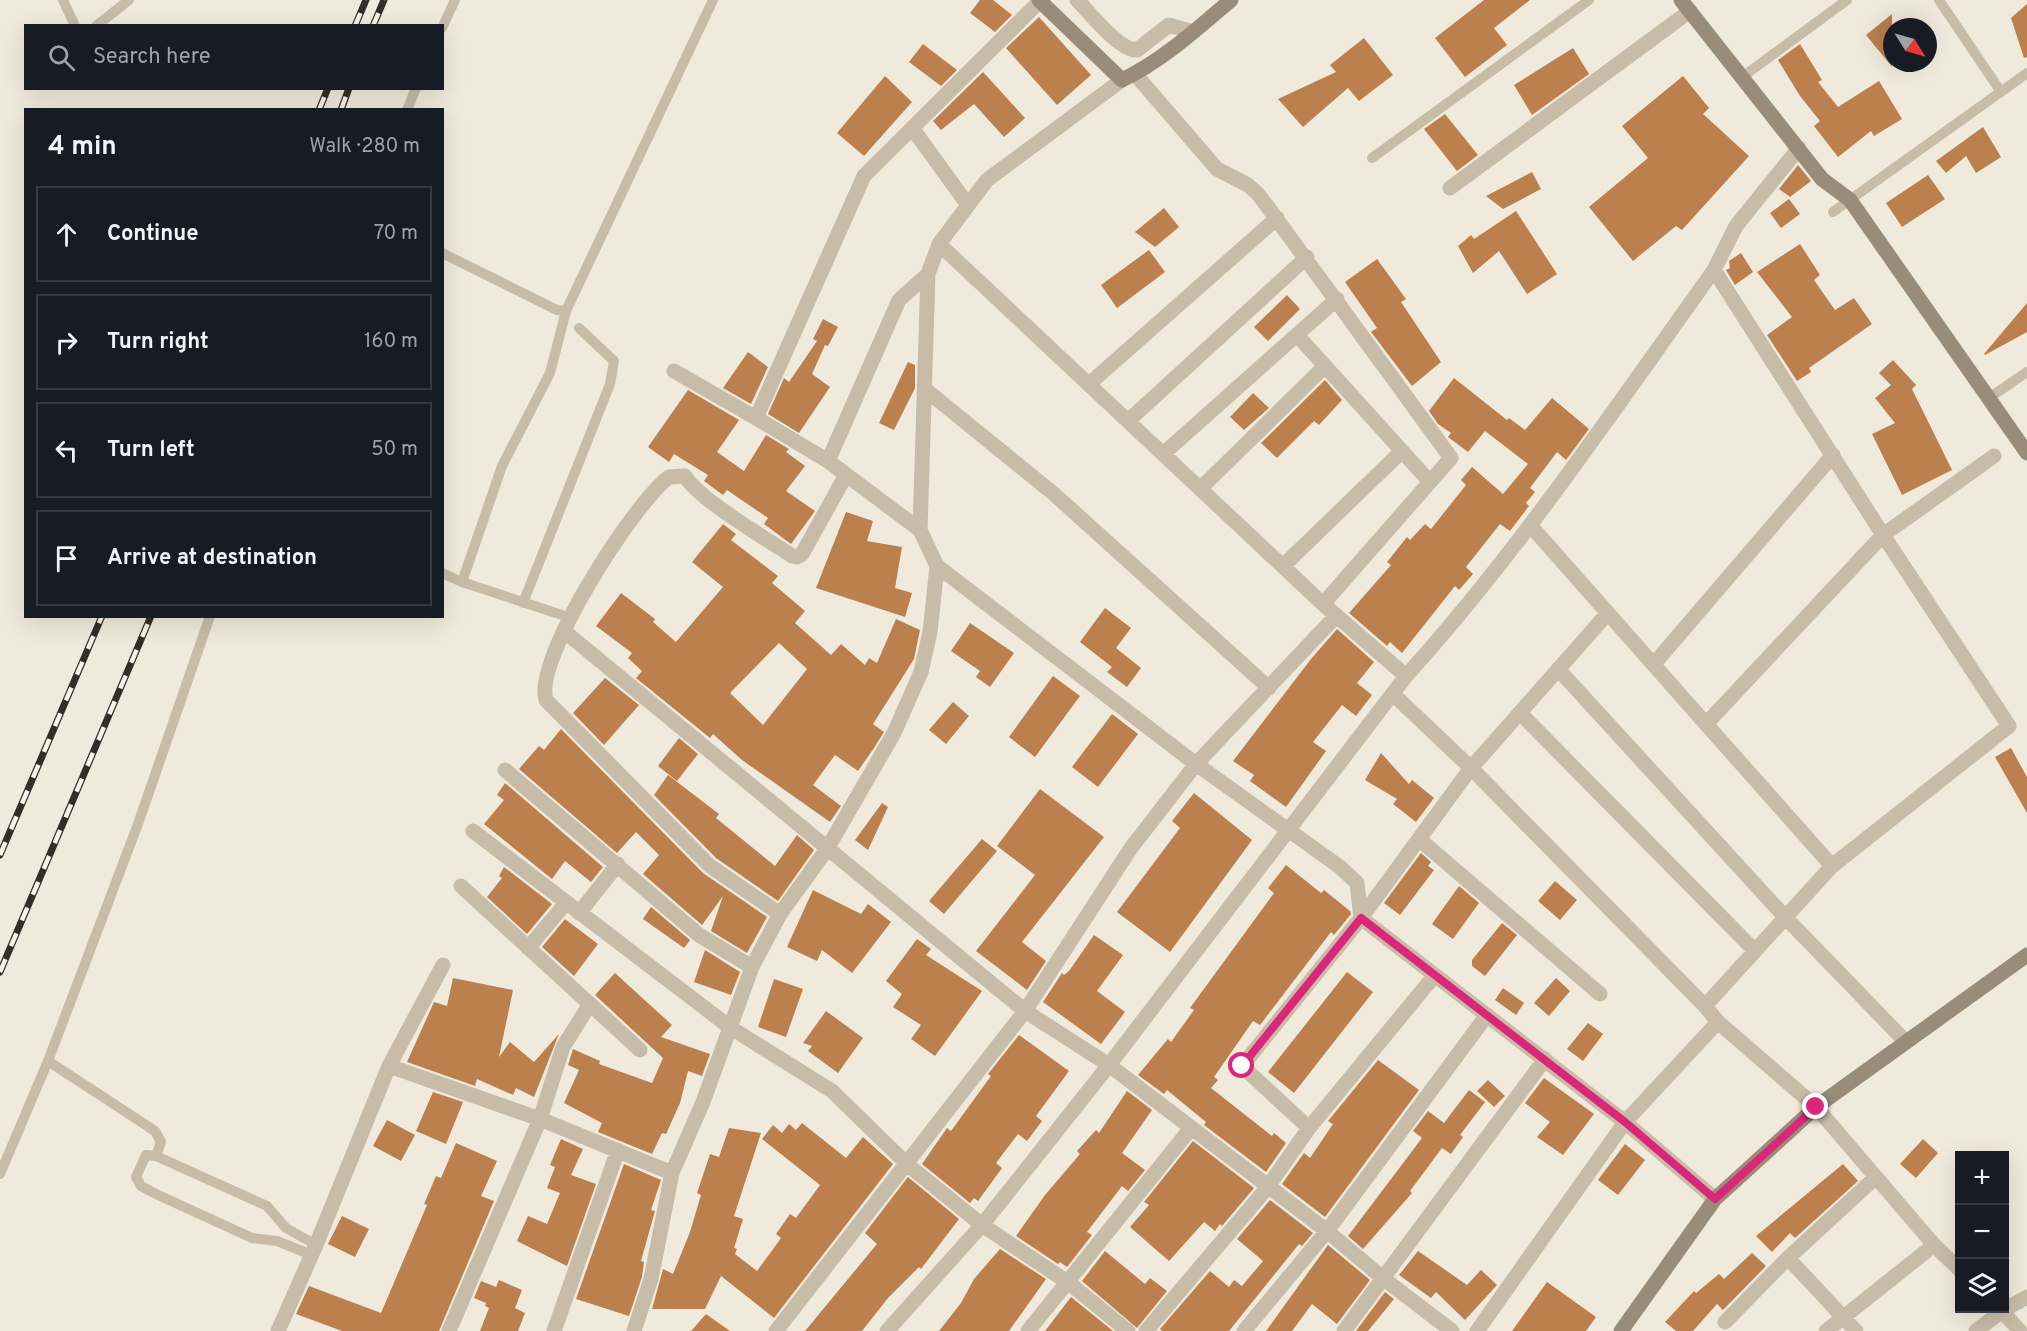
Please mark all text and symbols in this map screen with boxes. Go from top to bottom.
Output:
north arrow [1883,18,1937,72]
search box [24,24,444,90]
icon: search [45,41,78,74]
text: Search here [93,44,211,71]
text: 4 min [48,131,117,164]
text: Walk · 280 m [309,134,420,160]
icon: ahead [50,218,83,251]
text: Continue [107,221,198,248]
text: 70 m [374,221,418,247]
icon: right [50,326,83,359]
text: Turn right [107,329,209,356]
text: 160 m [364,329,418,355]
icon: left [50,434,83,467]
text: Turn left [107,437,195,464]
text: 50 m [371,437,418,463]
icon: arrive [50,542,83,575]
text: Arrive at destination [107,545,317,572]
route start [1228,1052,1254,1078]
route end [1802,1093,1828,1119]
map controls [1955,1151,2009,1313]
button: + [1955,1151,2009,1205]
button: − [1955,1205,2009,1259]
button: layers [1955,1259,2009,1313]

